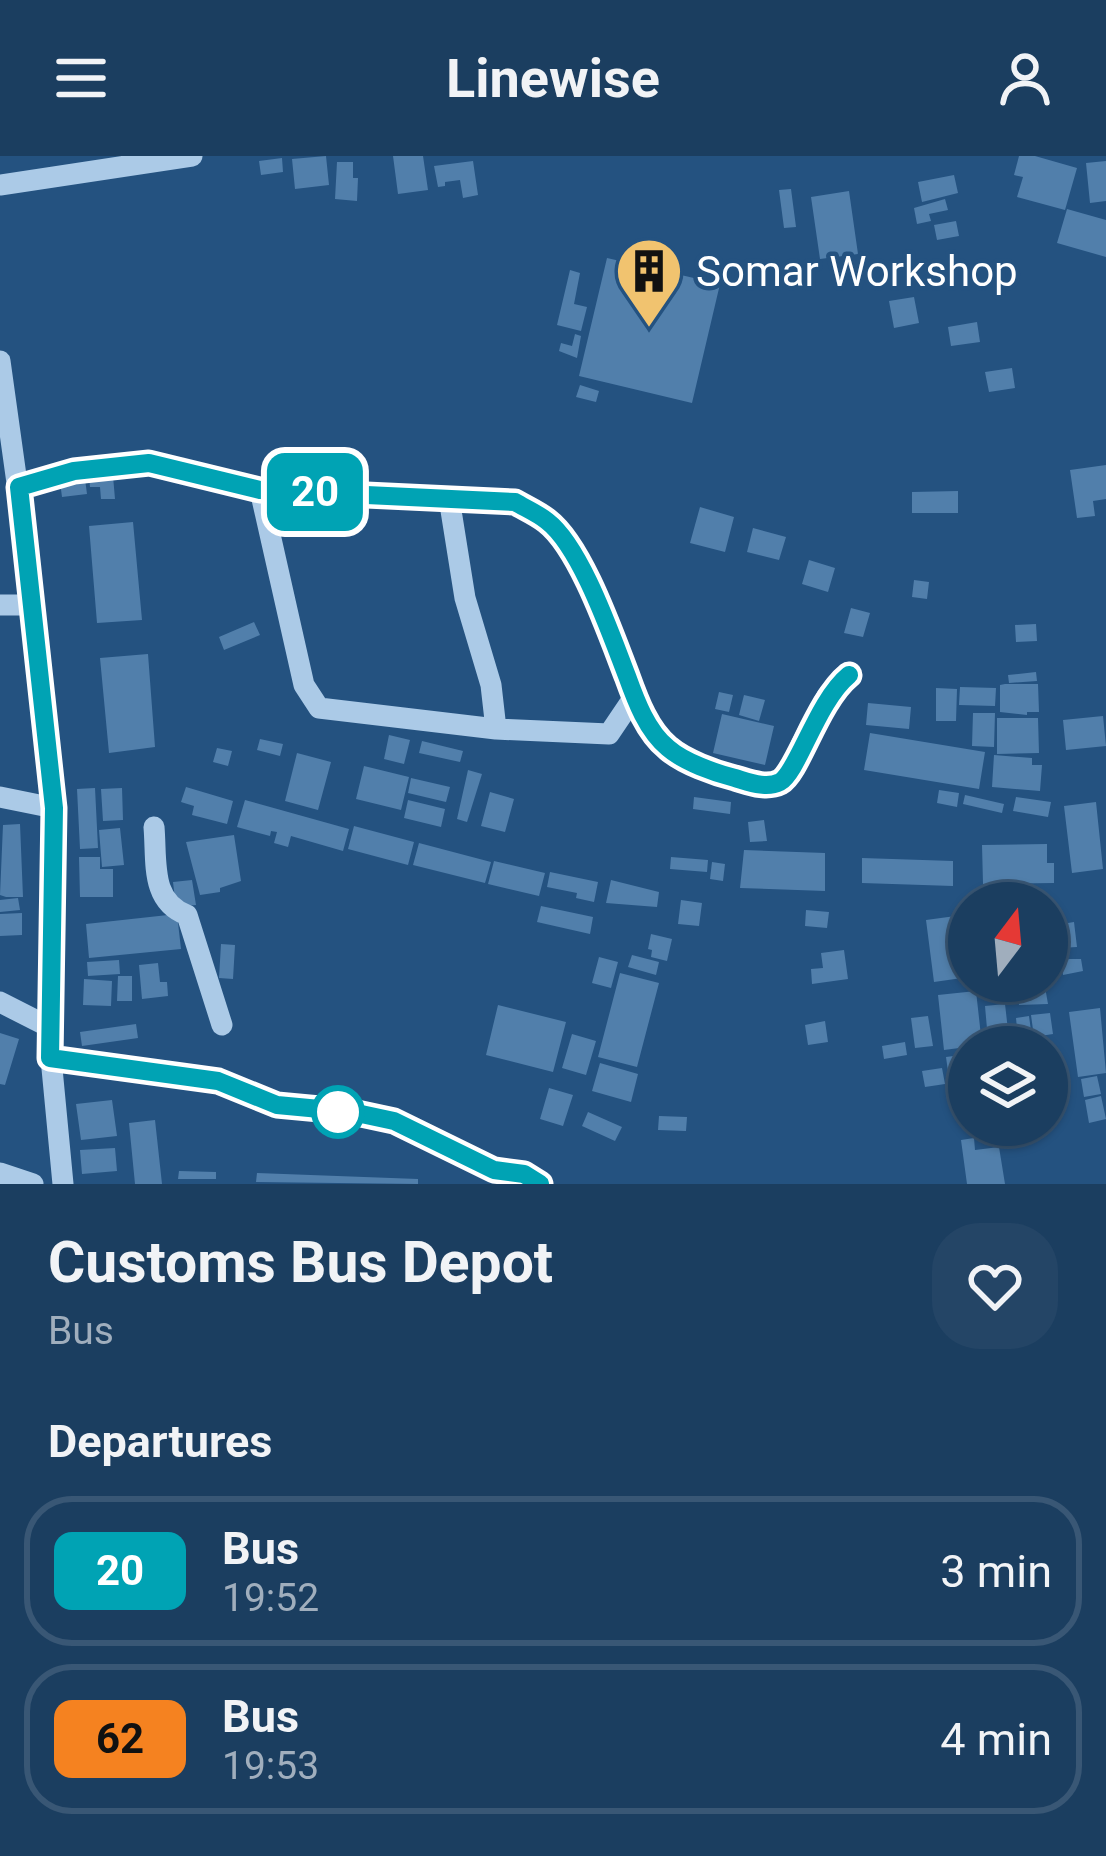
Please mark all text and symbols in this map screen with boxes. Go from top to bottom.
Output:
icon: menu [48,45,114,111]
icon: person [992,45,1058,111]
text: Linewise [446,47,660,110]
building icon: Somar Workshop [614,236,684,330]
place label: Somar Workshop [696,247,1018,296]
line badge: 20 [261,453,369,531]
text: 20 [291,467,339,516]
north arrow [948,882,1068,1002]
map controls [948,882,1068,1146]
button: layers [948,1026,1068,1146]
unlabelled marker [313,1087,363,1137]
button: heart [932,1223,1058,1349]
text: Customs Bus Depot [48,1229,553,1296]
text: Bus [48,1308,114,1354]
text: Departures [48,1415,272,1468]
text: Bus [222,1522,299,1575]
text: 3 min [940,1545,1052,1598]
text: 20 [96,1546,144,1595]
text: 19:52 [222,1575,319,1621]
text: Bus [222,1690,299,1743]
text: 4 min [940,1713,1052,1766]
text: 62 [96,1714,144,1763]
text: 19:53 [222,1743,319,1789]

